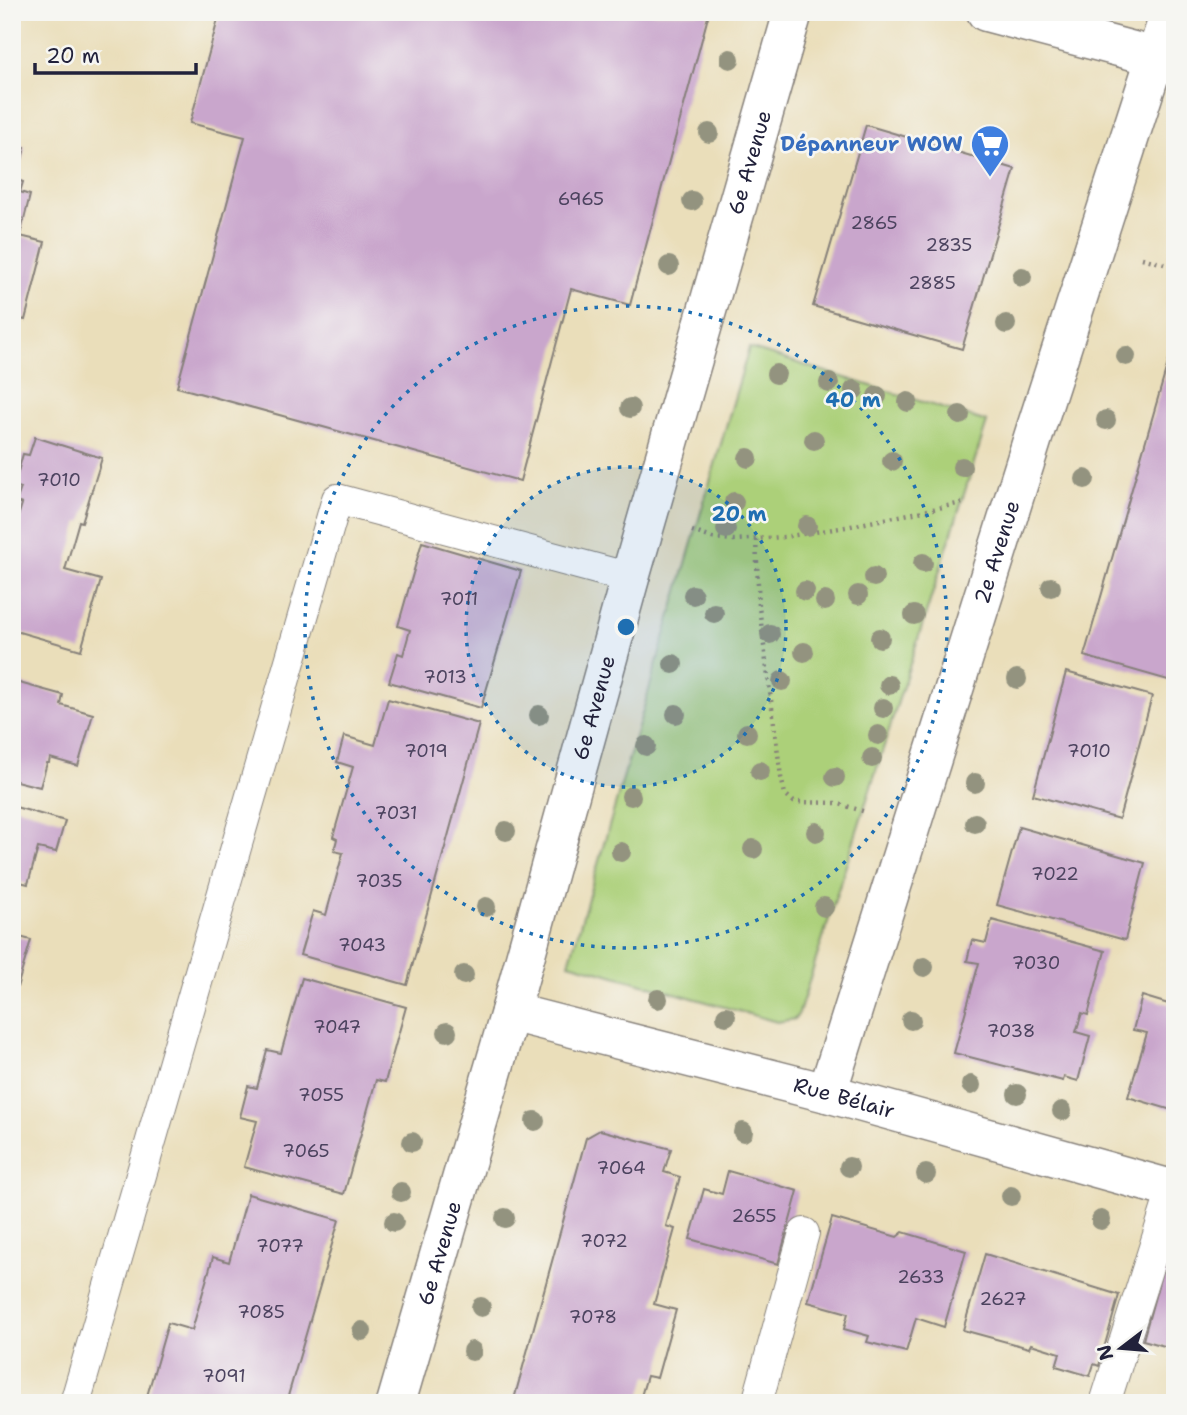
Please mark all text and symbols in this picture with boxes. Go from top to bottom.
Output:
scale bar [35,32,196,76]
text: 20 m [46,42,100,70]
street label: 6e Avenue [721,107,778,218]
supermarket icon: Dépanneur WOW [969,123,1011,178]
place label: Dépanneur WOW [780,130,963,158]
house number: 6965 [558,187,604,211]
house number: 2865 [850,211,898,235]
house number: 2835 [926,233,972,257]
house number: 2885 [908,271,956,295]
text: 40 m [825,386,881,414]
house number: 7010 [37,468,81,492]
street label: 2e Avenue [968,497,1026,607]
text: 20 m [711,500,767,528]
house number: 7011 [440,587,478,611]
centre of rings [614,615,638,639]
street label: 6e Avenue [566,652,622,763]
house number: 7013 [423,665,467,689]
house number: 7019 [404,739,448,763]
house number: 7010 [1067,739,1111,763]
house number: 7031 [374,801,418,825]
house number: 7022 [1031,862,1079,886]
house number: 7035 [356,869,402,893]
house number: 7043 [338,933,386,957]
house number: 7030 [1012,951,1060,975]
house number: 7047 [313,1015,361,1039]
house number: 7038 [987,1019,1035,1043]
street label: Rue Bélair [790,1071,898,1125]
house number: 7055 [298,1083,344,1107]
house number: 7065 [282,1139,330,1163]
house number: 7064 [597,1156,645,1180]
street label: 6e Avenue [411,1198,468,1309]
house number: 2655 [731,1204,777,1228]
house number: 7072 [580,1229,628,1253]
house number: 7077 [256,1234,304,1258]
house number: 2633 [897,1265,945,1289]
house number: 2627 [979,1287,1027,1311]
house number: 7085 [237,1300,285,1324]
house number: 7078 [569,1305,617,1329]
north arrow [1086,1314,1156,1384]
text: N [1091,1342,1119,1363]
house number: 7091 [202,1364,246,1388]

